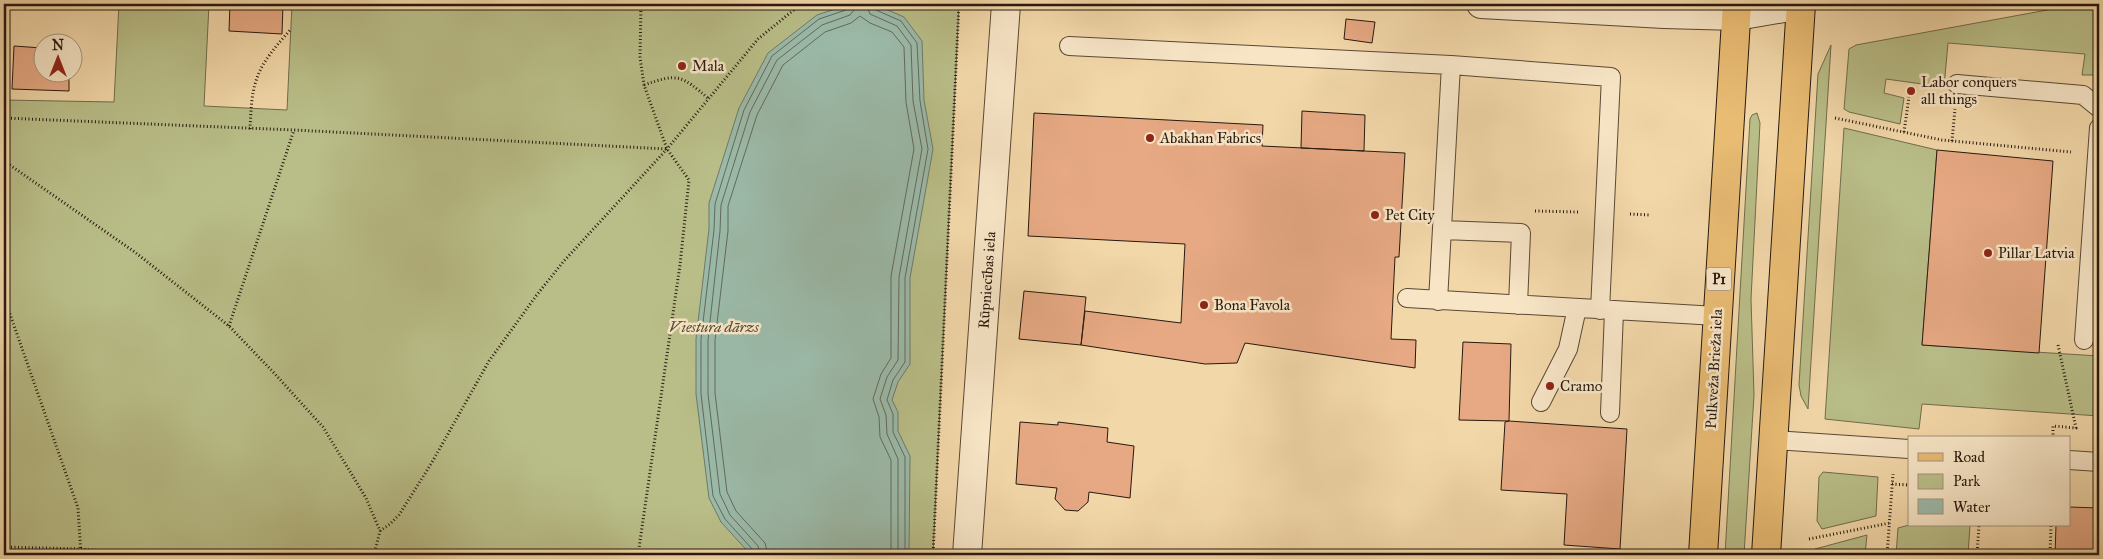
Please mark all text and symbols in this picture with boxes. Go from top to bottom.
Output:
north arrow [32,32,82,82]
text: N [52,37,64,54]
place label: Mala [692,57,725,75]
marker: Mala [676,60,688,72]
place label: Labor conquers all things [1921,73,2017,108]
marker: Labor conquers all things [1905,85,1917,97]
place label: Abakhan Fabrics [1159,129,1261,147]
marker: Abakhan Fabrics [1144,132,1156,144]
place label: Pet City [1385,206,1436,224]
marker: Pet City [1369,209,1381,221]
street label: Rūpniecības iela [975,230,999,329]
place label: Pillar Latvia [1998,244,2075,262]
marker: Pillar Latvia [1982,247,1994,259]
road number: P1 [1706,268,1732,290]
place label: Bona Favola [1214,296,1291,314]
marker: Bona Favola [1198,299,1210,311]
street label: Pulkveža Brieža iela [1702,308,1726,430]
park label: Viestura dārzs [669,318,760,336]
place label: Cramo [1560,377,1603,395]
marker: Cramo [1544,380,1556,392]
legend [1908,436,2070,526]
text: Road [1953,448,1985,466]
text: Park [1953,472,1980,490]
text: Water [1953,498,1990,516]

